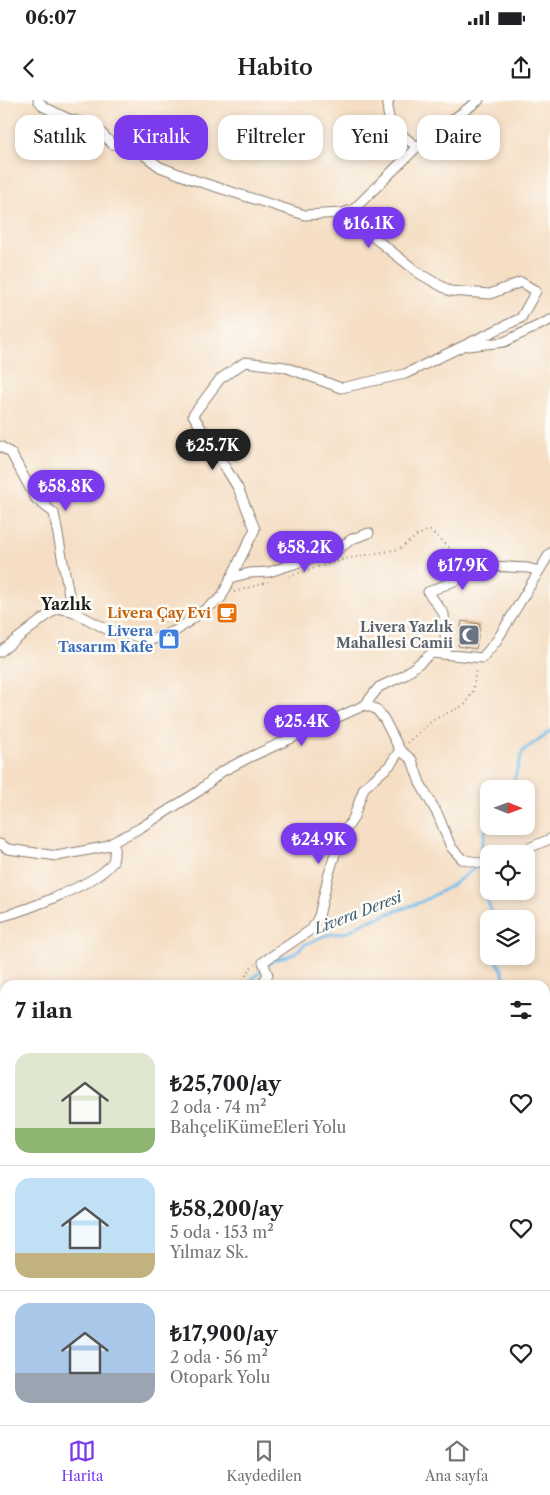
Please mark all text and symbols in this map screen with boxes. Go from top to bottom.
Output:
text: 06:07 [25,6,76,29]
icon: back [15,54,43,82]
text: Habito [237,54,313,81]
icon: share [507,54,535,82]
chip: Satılık [15,115,104,160]
chip: Kiralık [114,115,208,160]
chip: Filtreler [218,115,323,160]
chip: Yeni [333,115,407,160]
chip: Daire [417,115,500,160]
pin: ₺16.1K [328,206,410,249]
text: ₺16.1K [344,213,394,233]
pin: ₺25.7K [172,428,254,471]
text: ₺25.7K [187,435,239,455]
pin: ₺58.8K [25,470,107,512]
text: ₺58.8K [39,476,93,496]
pin: ₺58.2K [264,530,346,573]
text: ₺58.2K [278,537,332,557]
pin: ₺17.9K [422,548,504,591]
text: ₺17.9K [438,555,488,575]
district label: Yazlık [40,594,92,614]
cafe icon: Livera Çay Evi [215,601,239,625]
place label: Livera Çay Evi [107,604,211,622]
place label: Livera Yazlık Mahallesi Camii [336,618,454,652]
place label: Livera Tasarım Kafe [58,622,154,656]
mosque icon: Livera Yazlık Mahallesi Camii [457,623,481,647]
shop icon: Livera Tasarım Kafe [157,627,181,651]
pin: ₺25.4K [261,704,343,747]
text: ₺25.4K [275,711,329,731]
north arrow [480,780,535,835]
map controls [480,780,535,965]
pin: ₺24.9K [278,822,360,865]
text: ₺24.9K [292,829,346,849]
button: locate [480,845,535,900]
water label: Livera Deresi [310,887,406,938]
button: layers [480,910,535,965]
icon: filters [507,996,535,1024]
text: 7 ilan [15,998,73,1023]
text: ₺25,700/ay [170,1071,281,1096]
icon: home [55,1073,115,1133]
icon: heart [507,1089,535,1117]
text: 2 oda · 74 m² [170,1097,267,1117]
text: BahçeliKümeEleri Yolu [170,1117,346,1137]
text: ₺58,200/ay [170,1196,283,1221]
icon: home [55,1198,115,1258]
icon: heart [507,1214,535,1242]
text: 5 oda · 153 m² [170,1222,274,1242]
text: Yılmaz Sk. [170,1242,248,1262]
text: ₺17,900/ay [170,1321,278,1346]
icon: home [55,1323,115,1383]
icon: heart [507,1339,535,1367]
text: 2 oda · 56 m² [170,1347,268,1367]
text: Otopark Yolu [170,1367,270,1387]
tab: Harita [62,1437,103,1485]
tab: Kaydedilen [227,1437,302,1485]
tab: Ana sayfa [425,1437,488,1485]

